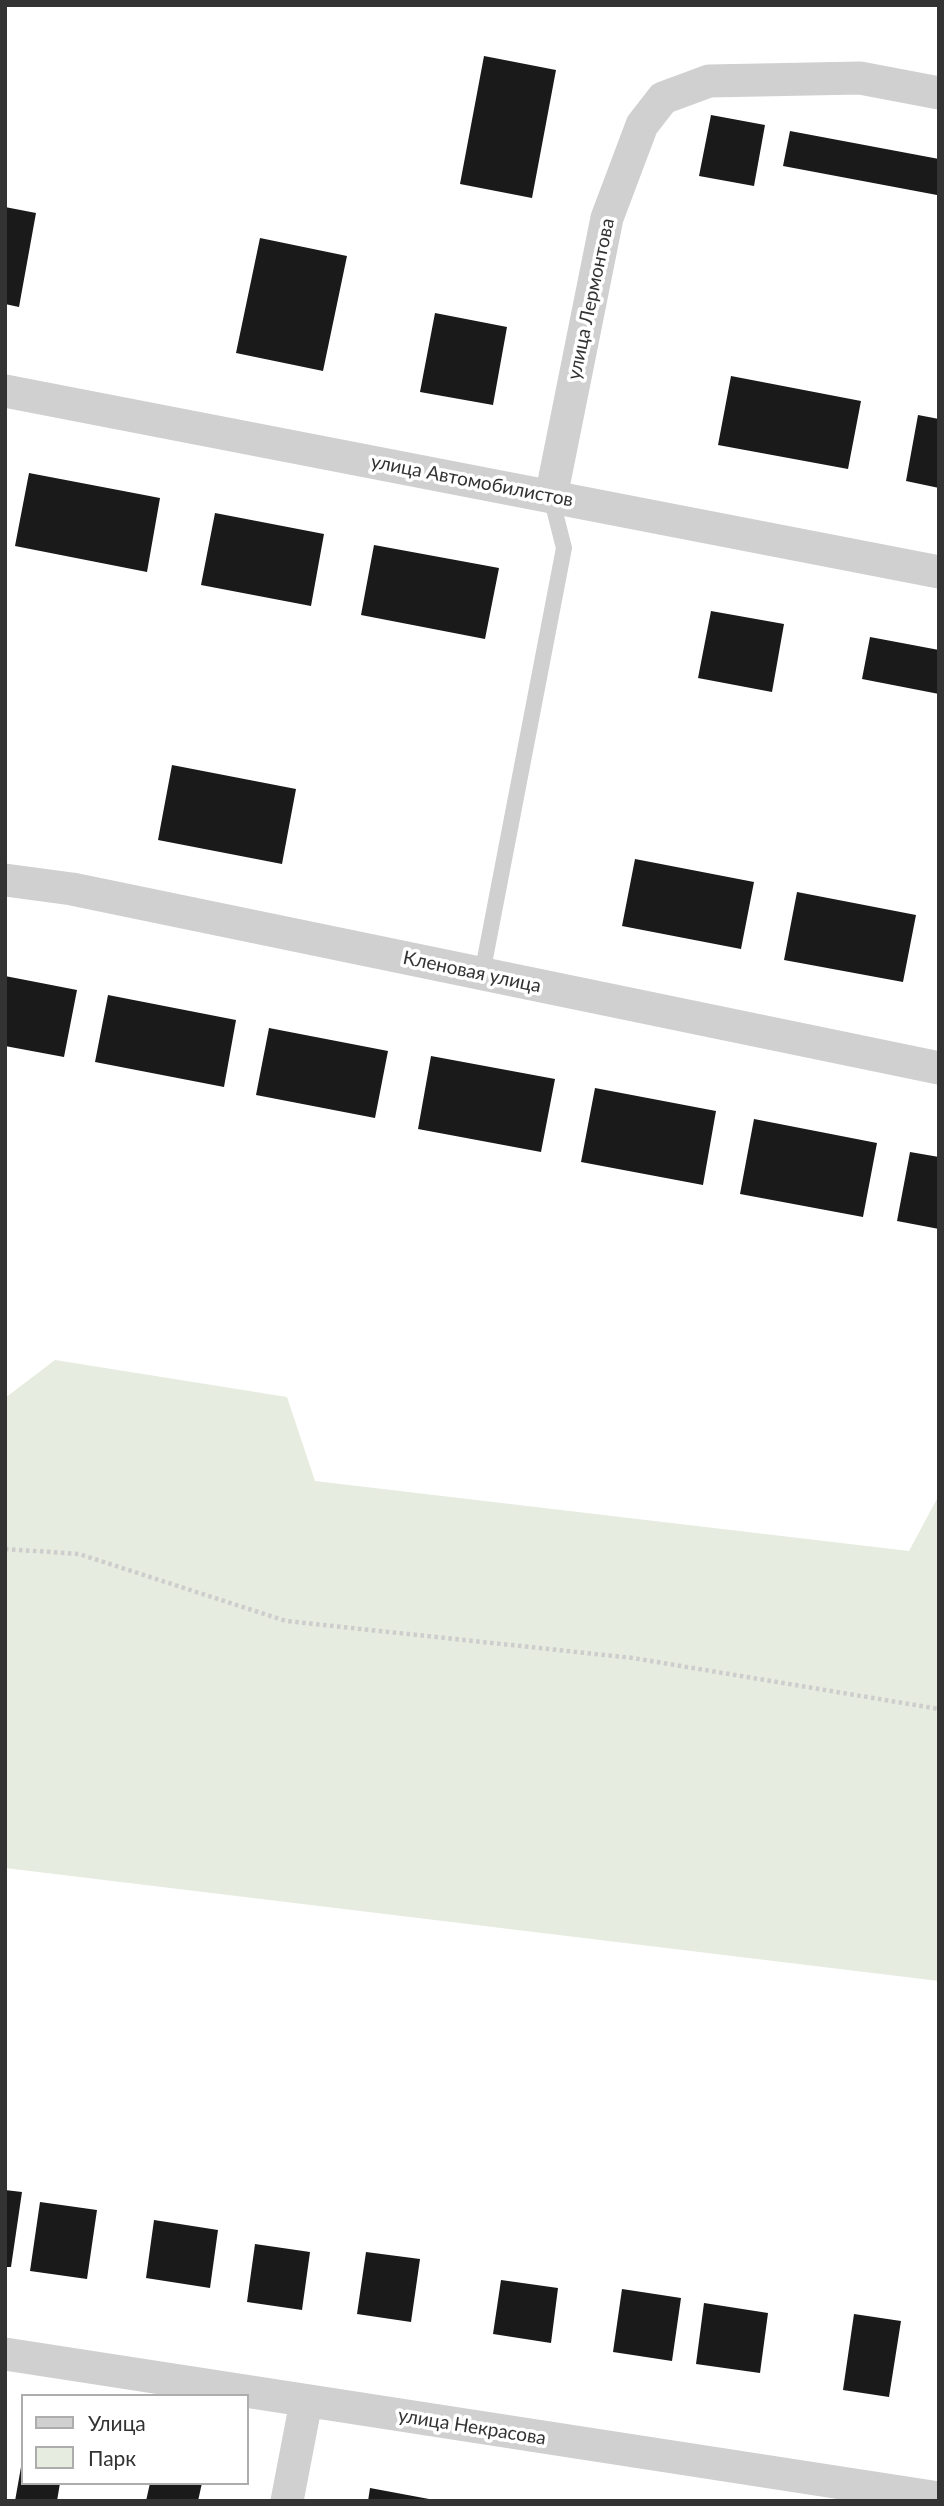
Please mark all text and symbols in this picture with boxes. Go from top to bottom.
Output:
street label: улица Лермонтова [563,216,619,382]
street label: улица Автомобилистов [369,450,575,512]
street label: Кленовая улица [401,946,543,998]
legend [21,2394,248,2485]
street label: улица Некрасова [396,2404,548,2450]
text: Улица [88,2410,146,2435]
text: Парк [88,2445,136,2470]

